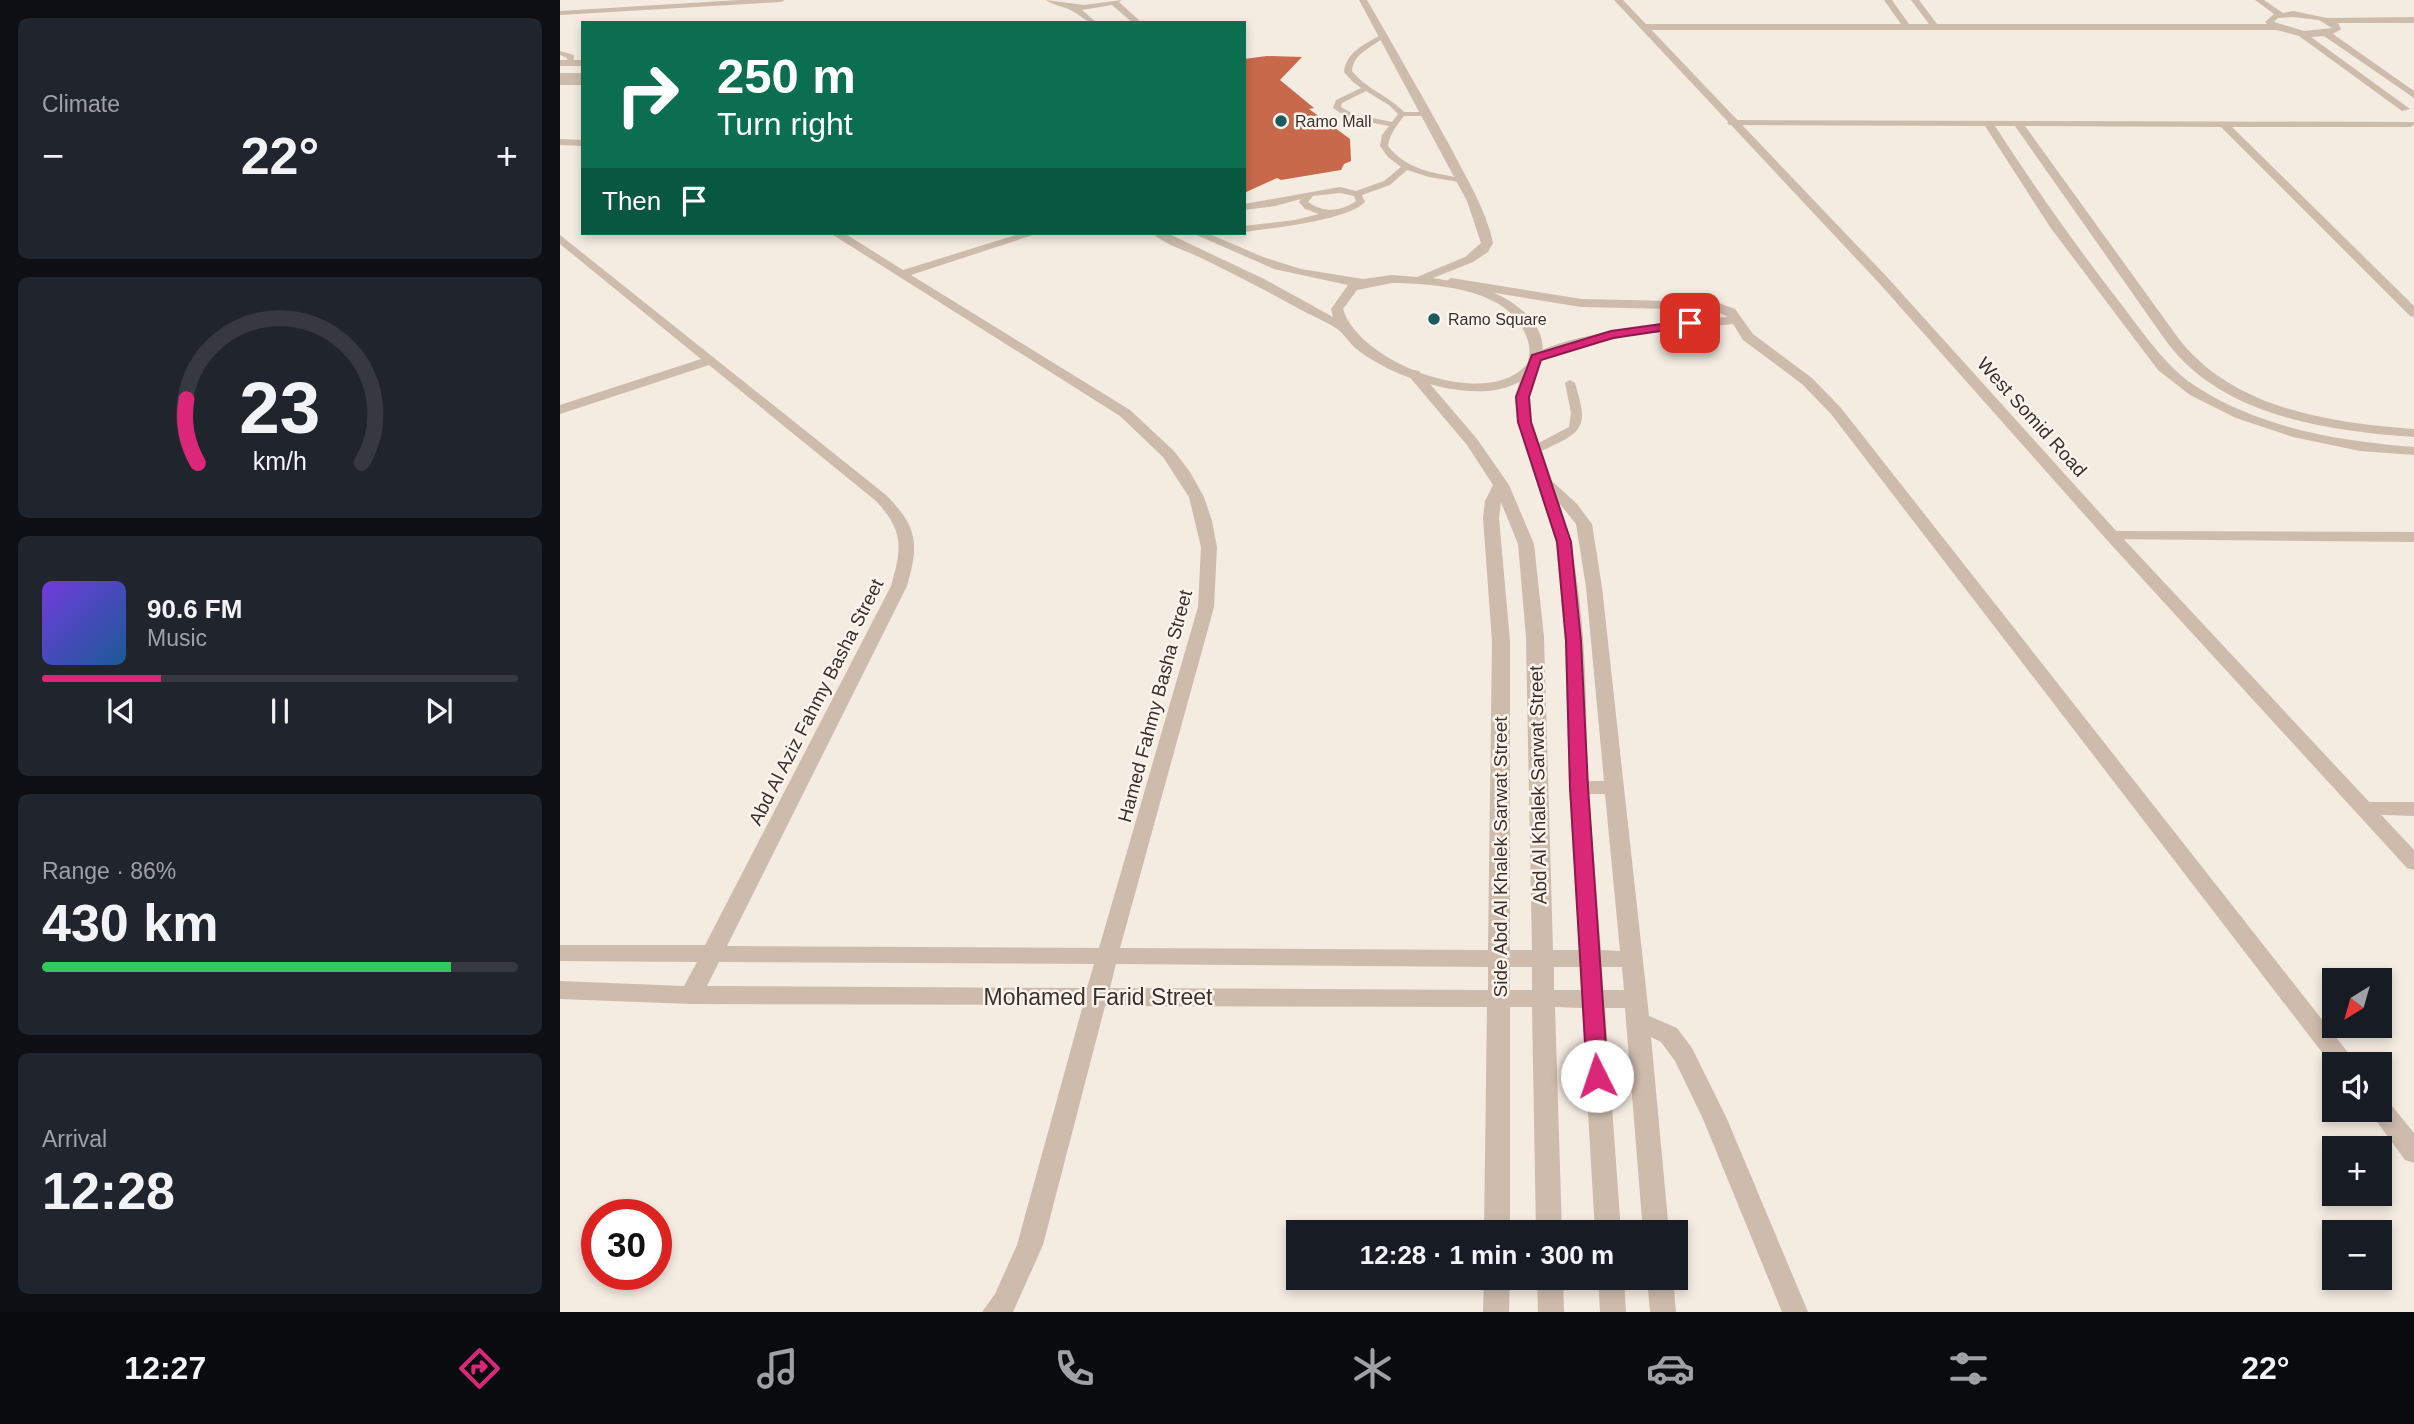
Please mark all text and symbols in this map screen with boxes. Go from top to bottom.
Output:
icon: right [602,49,693,140]
text: 250 m [717,49,856,103]
text: Climate [42,91,120,117]
text: Turn right [717,106,853,142]
marker: Ramo Mall [1273,113,1289,129]
place label: Ramo Mall [1295,113,1371,130]
text: 22° [241,127,319,185]
text: − [42,135,64,177]
text: + [496,135,518,177]
icon: arrive [675,182,713,220]
text: Then [602,186,661,216]
pin [1660,293,1720,353]
icon: arrive [1671,304,1709,342]
marker: Ramo Square [1426,311,1442,327]
place label: Ramo Square [1448,311,1547,328]
street label: West Somid Road [1973,353,2091,481]
text: 23 [240,368,320,449]
text: km/h [253,447,307,475]
street label: Abd Al Aziz Fahmy Basha Street [745,575,888,829]
street label: Hamed Fahmy Basha Street [1114,587,1196,824]
text: 90.6 FM [147,594,242,624]
text: Music [147,625,207,651]
street label: Abd Al Khalek Sarwat Street [1525,665,1551,905]
icon: previous [102,692,140,730]
icon: pause [261,692,299,730]
icon: next [420,692,458,730]
street label: Side Abd Al Khalek Sarwat Street [1490,716,1511,997]
text: Range · 86% [42,858,176,884]
text: 430 km [42,894,218,952]
north arrow [2322,968,2392,1038]
map controls [2322,968,2392,1290]
street label: Mohamed Farid Street [984,984,1213,1010]
position arrow [1560,1039,1634,1113]
button: sound [2322,1052,2392,1122]
text: Arrival [42,1126,107,1152]
button: + [2322,1136,2392,1206]
text: 12:28 [42,1162,175,1220]
speed limit sign: 30 [581,1199,672,1290]
button: − [2322,1220,2392,1290]
text: 12:28 · 1 min · 300 m [1360,1240,1614,1270]
icon: directions [455,1344,504,1393]
icon: music [753,1344,802,1393]
icon: phone [1050,1344,1099,1393]
icon: climate [1348,1344,1397,1393]
icon: car [1646,1344,1695,1393]
icon: filters [1944,1344,1993,1393]
text: 12:27 [124,1350,206,1386]
text: 22° [2241,1350,2290,1386]

